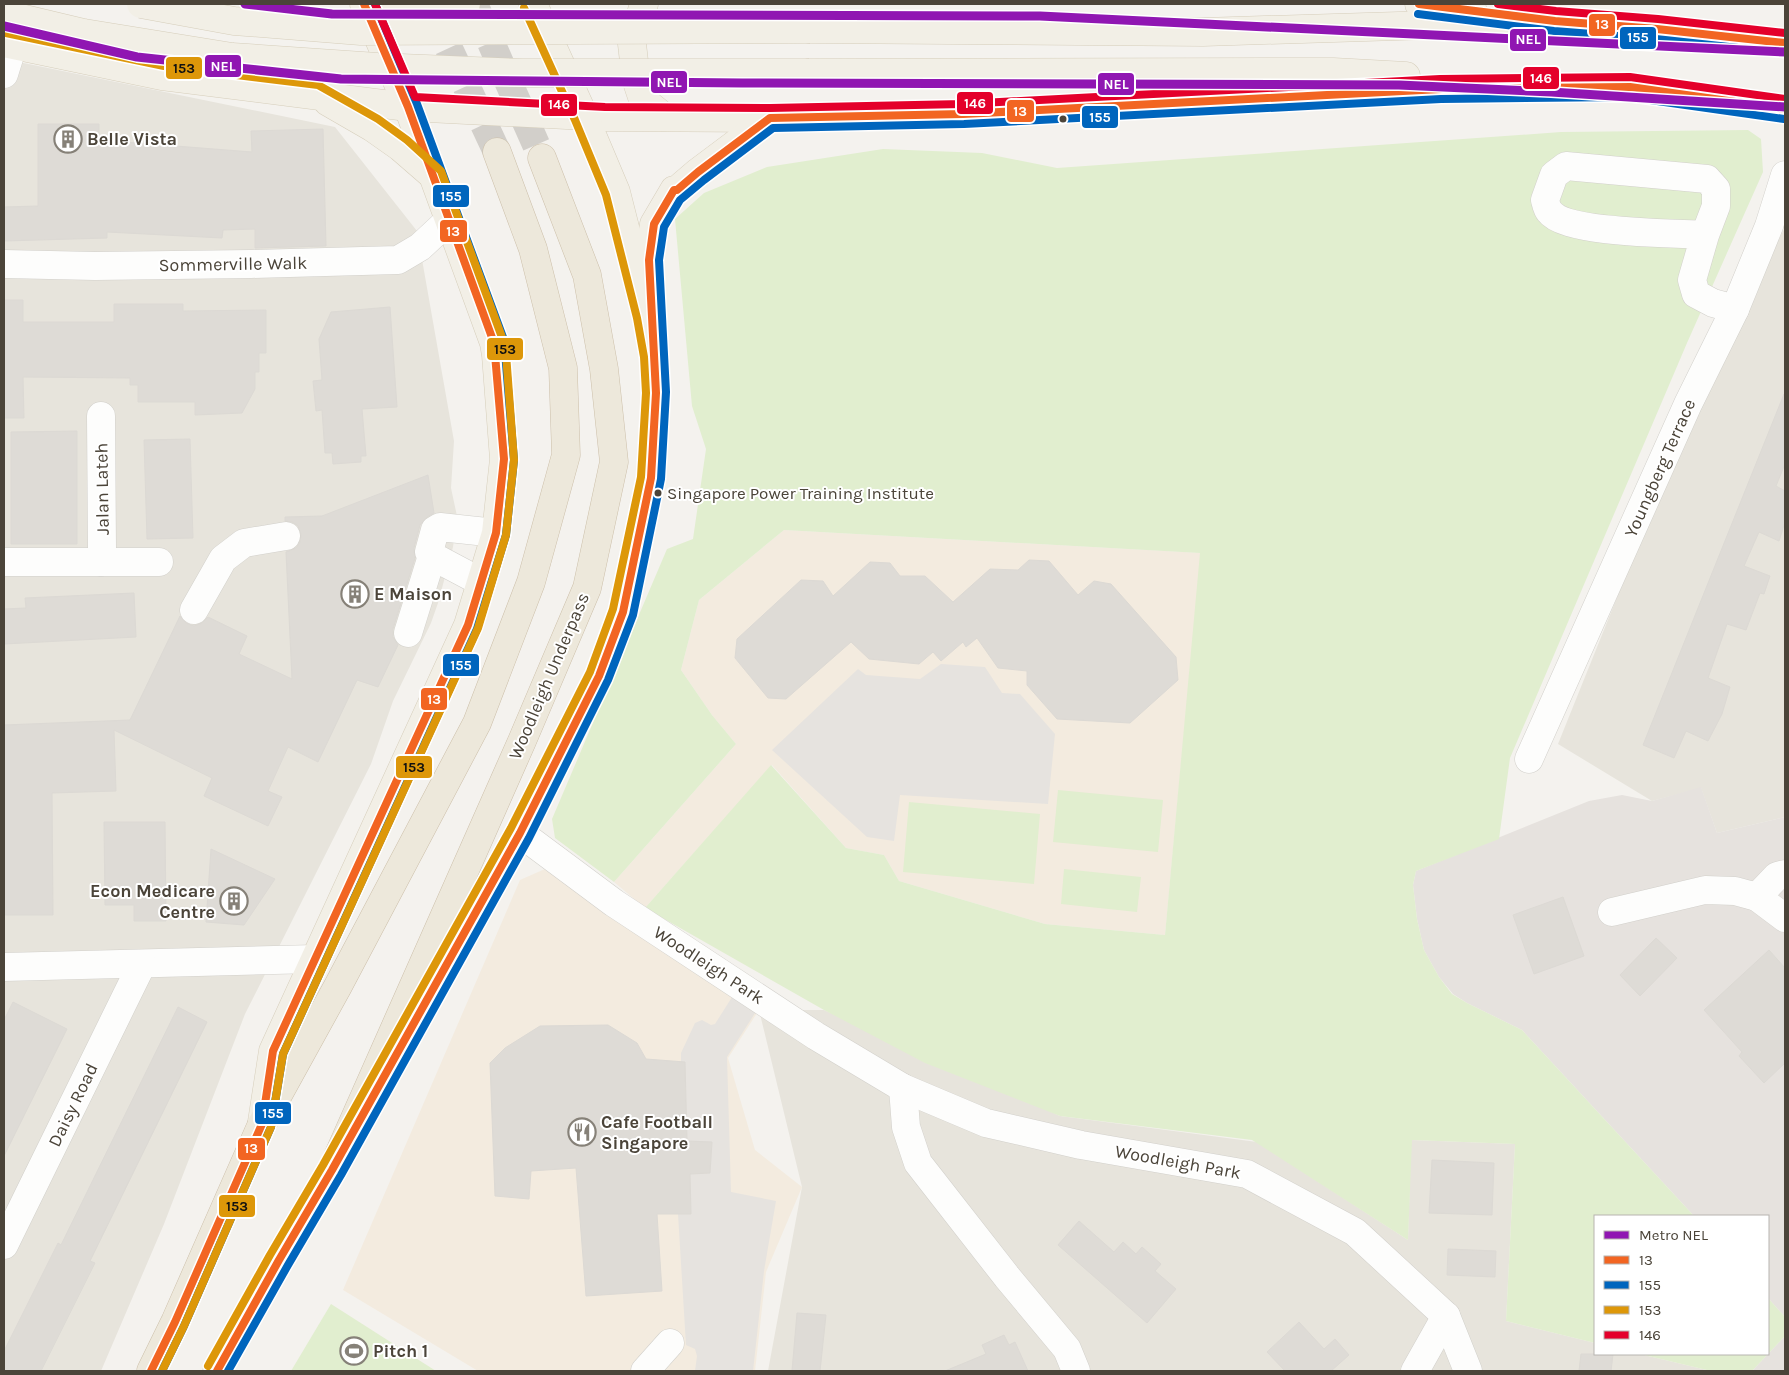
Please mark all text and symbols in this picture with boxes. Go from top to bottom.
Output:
line badge: 13 [1588,13,1616,37]
text: 13 [1595,16,1609,33]
line badge: 155 [1619,26,1657,50]
line badge: NEL [1509,28,1547,52]
text: 155 [1627,29,1649,46]
text: NEL [1515,31,1541,48]
line badge: NEL [204,54,242,78]
line badge: 153 [165,56,203,80]
text: NEL [210,58,236,75]
text: 153 [173,60,195,77]
line badge: 146 [1522,66,1560,90]
line badge: NEL [650,70,688,94]
text: 146 [1530,70,1552,87]
line badge: NEL [1097,72,1135,96]
text: NEL [656,74,682,91]
text: NEL [1103,76,1129,93]
line badge: 146 [956,91,994,115]
line badge: 146 [540,93,578,117]
text: 146 [964,95,986,112]
text: 146 [548,96,570,113]
line badge: 13 [1006,99,1035,123]
text: 13 [1013,103,1027,120]
line badge: 155 [1081,105,1119,129]
text: 155 [1089,109,1111,126]
unlabelled marker [1058,114,1068,124]
building icon: Belle Vista [53,124,83,154]
place label: Belle Vista [87,128,177,150]
line badge: 155 [432,184,470,208]
text: 155 [440,188,462,205]
line badge: 13 [439,219,468,243]
text: 13 [446,223,460,240]
street label: Sommerville Walk [158,252,308,276]
line badge: 153 [486,337,524,361]
text: 153 [494,341,516,358]
street label: Youngberg Terrace [1620,395,1700,541]
street label: Jalan Lateh [90,443,114,535]
place label: Singapore Power Training Institute [667,483,934,503]
marker: Singapore Power Training Institute [653,488,663,498]
building icon: E Maison [340,579,370,609]
place label: E Maison [374,583,452,605]
street label: Woodleigh Underpass [504,589,594,763]
line badge: 155 [442,653,480,677]
text: 155 [450,657,472,674]
line badge: 13 [420,687,448,711]
text: 13 [427,691,441,708]
line badge: 153 [395,755,433,779]
text: 153 [403,759,425,776]
place label: Econ Medicare Centre [90,880,215,923]
building icon: Econ Medicare Centre [219,886,249,916]
street label: Woodleigh Park [650,921,768,1009]
street label: Daisy Road [43,1060,103,1150]
line badge: 155 [254,1101,292,1125]
text: 155 [262,1105,284,1122]
place label: Cafe Football Singapore [601,1111,713,1154]
restaurant icon: Cafe Football Singapore [567,1117,597,1147]
line badge: 13 [237,1137,266,1161]
text: 13 [244,1140,258,1157]
street label: Woodleigh Park [1113,1140,1243,1184]
line badge: 153 [218,1194,256,1218]
text: 153 [226,1198,248,1215]
legend [1594,1215,1769,1355]
text: Metro NEL [1639,1226,1708,1244]
text: 13 [1639,1251,1653,1269]
text: 155 [1639,1276,1661,1294]
text: 153 [1639,1301,1661,1319]
text: 146 [1639,1326,1661,1344]
sports icon: Pitch 1 [339,1336,369,1366]
place label: Pitch 1 [373,1340,428,1362]

